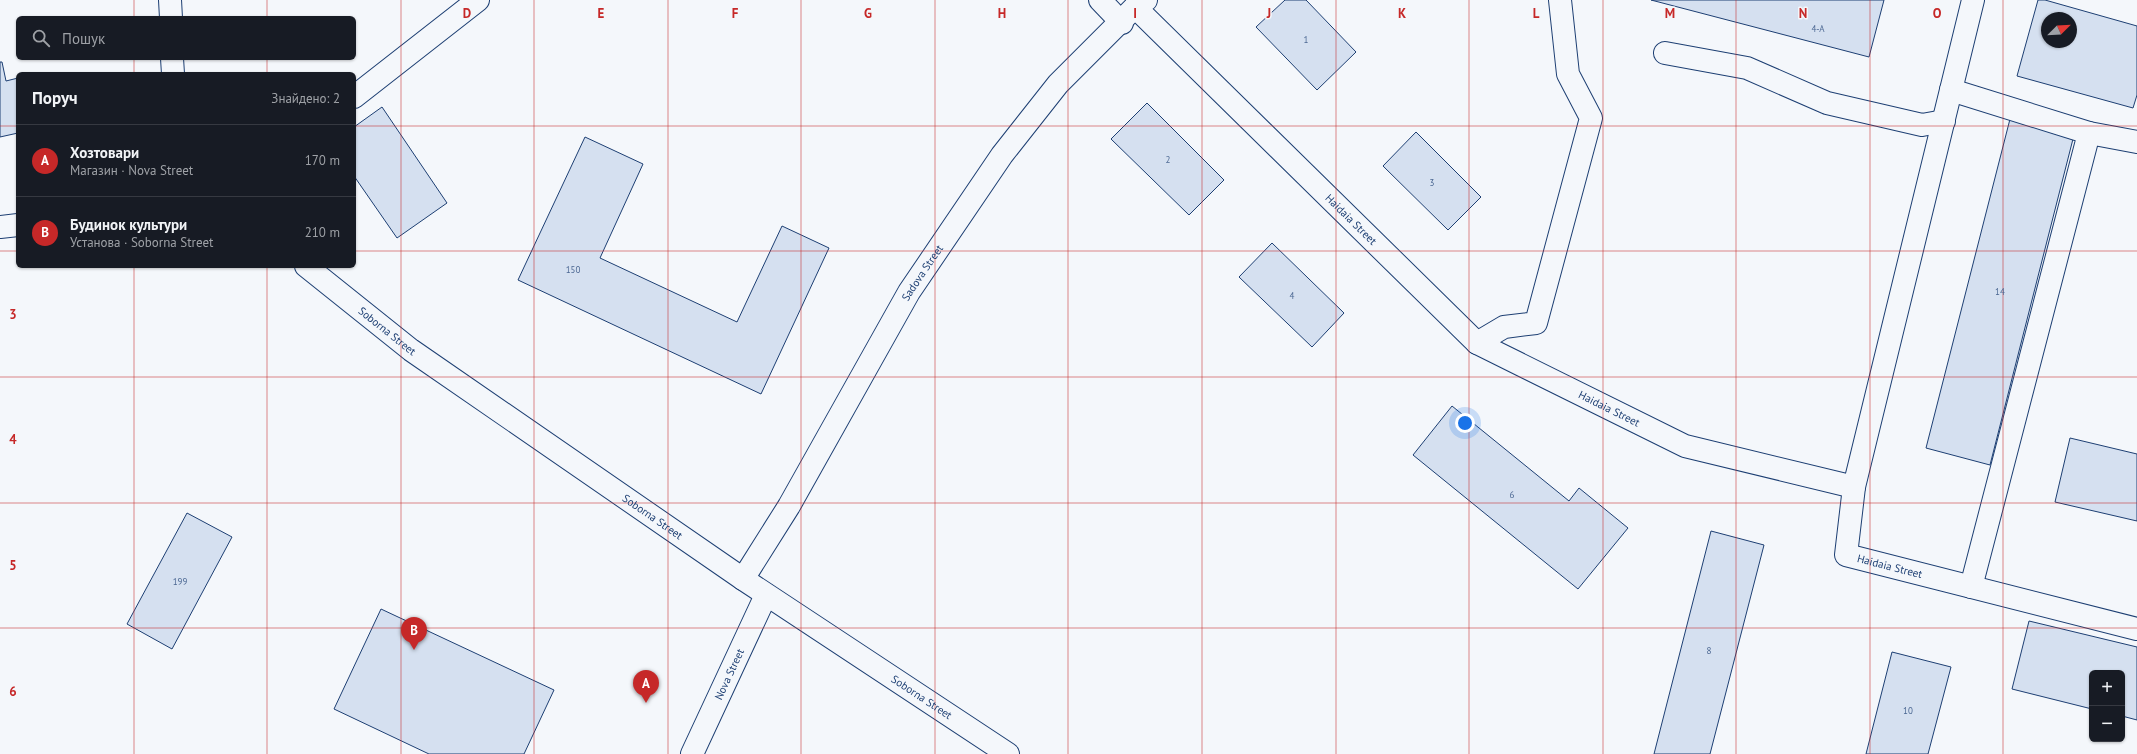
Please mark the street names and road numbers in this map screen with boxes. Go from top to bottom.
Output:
street label: Haidaia Street [1322,191,1380,248]
street label: Sadova Street [898,242,946,303]
street label: Soborna Street [356,304,419,358]
street label: Haidaia Street [1576,387,1642,430]
street label: Soborna Street [620,491,686,542]
street label: Haidaia Street [1856,551,1924,581]
street label: Nova Street [711,646,747,702]
street label: Soborna Street [889,672,955,722]

